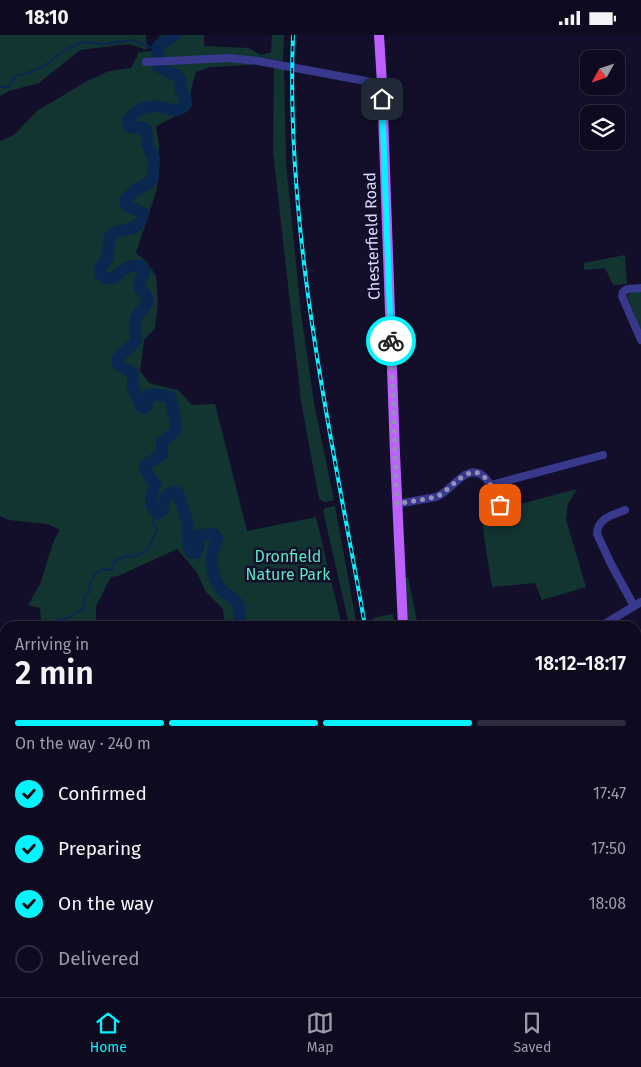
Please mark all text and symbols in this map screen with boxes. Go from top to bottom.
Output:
text: 18:10 [25,6,69,29]
north arrow [580,50,625,95]
map controls [580,50,625,150]
pin [361,78,403,120]
icon: home [368,85,396,113]
button: layers [580,105,625,150]
street label: Chesterfield Road [360,172,384,300]
courier [366,316,416,366]
icon: bike [377,327,405,355]
pin [479,484,521,526]
icon: bag [486,491,514,519]
park label: Dronfield Nature Park [246,547,331,584]
text: Arriving in [15,635,89,654]
text: 18:12–18:17 [535,652,626,675]
text: 2 min [15,654,94,692]
text: On the way · 240 m [15,734,151,753]
icon: check [15,780,43,808]
text: Confirmed [58,782,147,805]
text: 17:47 [593,784,626,803]
icon: check [15,835,43,863]
text: Preparing [58,837,141,860]
text: 17:50 [591,839,626,858]
icon: check [15,890,43,918]
text: On the way [58,892,154,915]
text: 18:08 [589,894,626,913]
text: Delivered [58,947,140,970]
tab: Home [90,1009,127,1056]
tab: Map [306,1009,334,1056]
tab: Saved [513,1009,551,1056]

